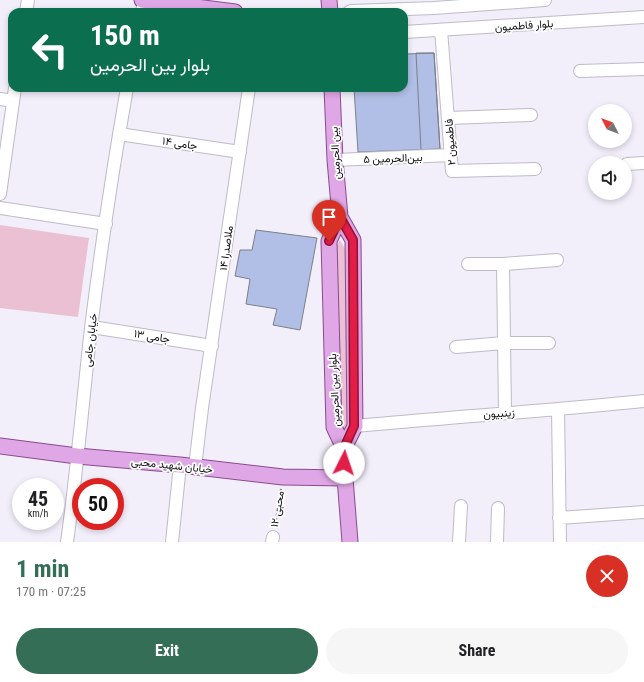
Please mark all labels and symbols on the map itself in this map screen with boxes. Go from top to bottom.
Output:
street label: بلوار فاطمیون [494,17,554,34]
north arrow [588,104,632,148]
street label: فاطمیون ۲ [442,118,459,166]
street label: بین الحرمین [328,126,343,180]
street label: جامی ۱۴ [161,134,198,153]
street label: بین‌الحرمین ۵ [363,151,423,166]
pin [312,200,346,241]
street label: ملاصدرا ۱۴ [217,225,236,271]
street label: خیابان جامی [81,313,100,368]
street label: جامی ۱۳ [133,327,171,346]
street label: بلوار بین الحرمین [326,353,343,427]
street label: زینبیون [483,406,515,421]
position arrow [323,442,365,484]
street label: خیابان شهید محبی [130,455,213,476]
speed limit sign: 50 [72,478,124,530]
street label: محبی ۱۲ [268,490,287,528]

